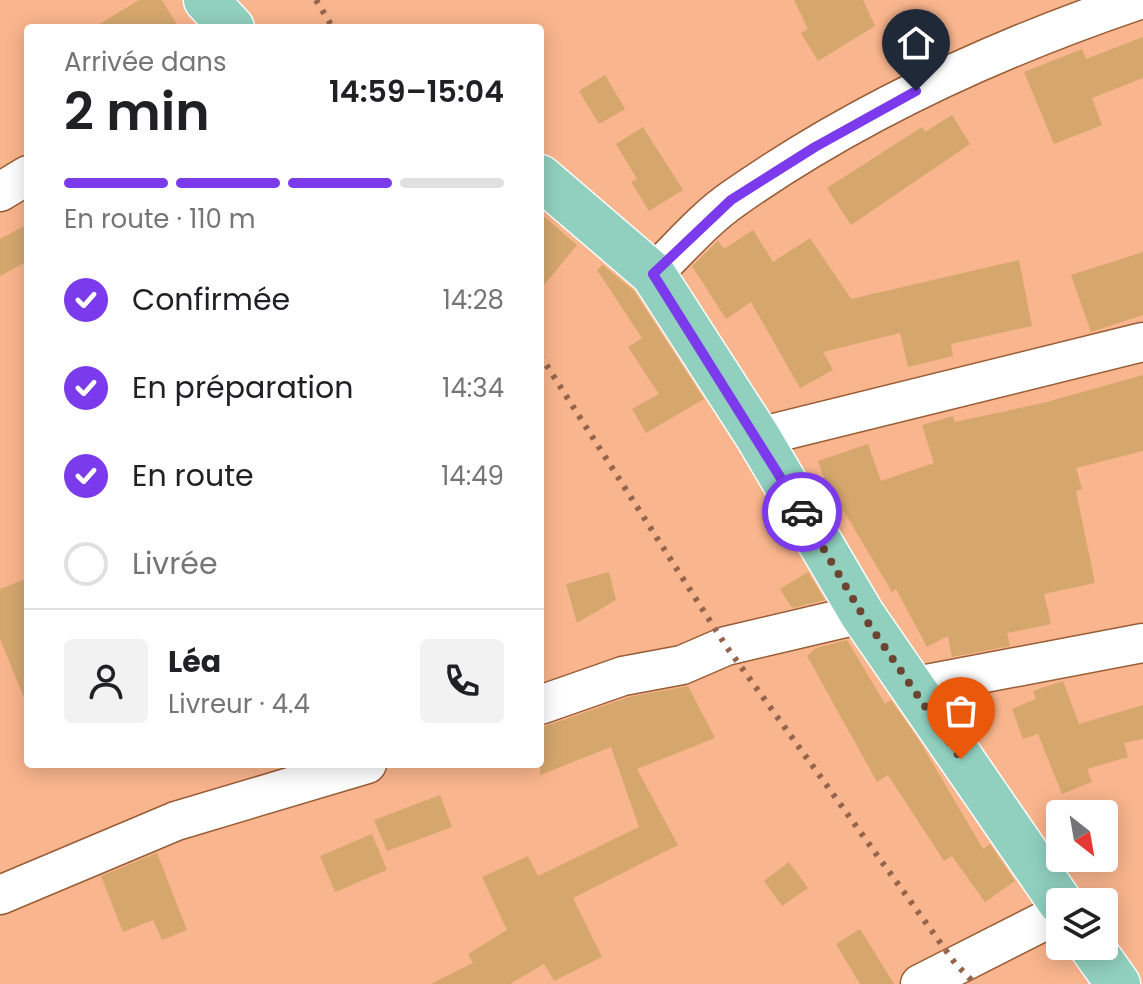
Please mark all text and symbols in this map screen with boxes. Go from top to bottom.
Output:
pin [882,9,950,91]
icon: home [894,21,938,65]
text: Arrivée dans [64,44,226,80]
text: 14:59–15:04 [329,70,504,113]
text: 2 min [64,75,210,148]
text: En route · 110 m [64,201,256,237]
icon: check [64,278,108,322]
text: Confirmée [132,278,290,321]
text: 14:28 [442,282,504,318]
icon: check [64,366,108,410]
text: En préparation [132,366,353,409]
text: 14:34 [442,370,504,406]
icon: check [64,454,108,498]
text: En route [132,454,254,497]
text: 14:49 [441,458,504,494]
courier [762,472,842,552]
icon: car [780,490,824,534]
text: Livrée [132,542,218,585]
button: person [64,639,148,723]
button: phone [420,639,504,723]
text: Léa [168,640,221,683]
pin [927,677,995,759]
text: Livreur · 4.4 [168,686,310,722]
icon: bag [939,689,983,733]
north arrow [1046,800,1118,872]
map controls [1046,800,1118,960]
button: layers [1046,888,1118,960]

